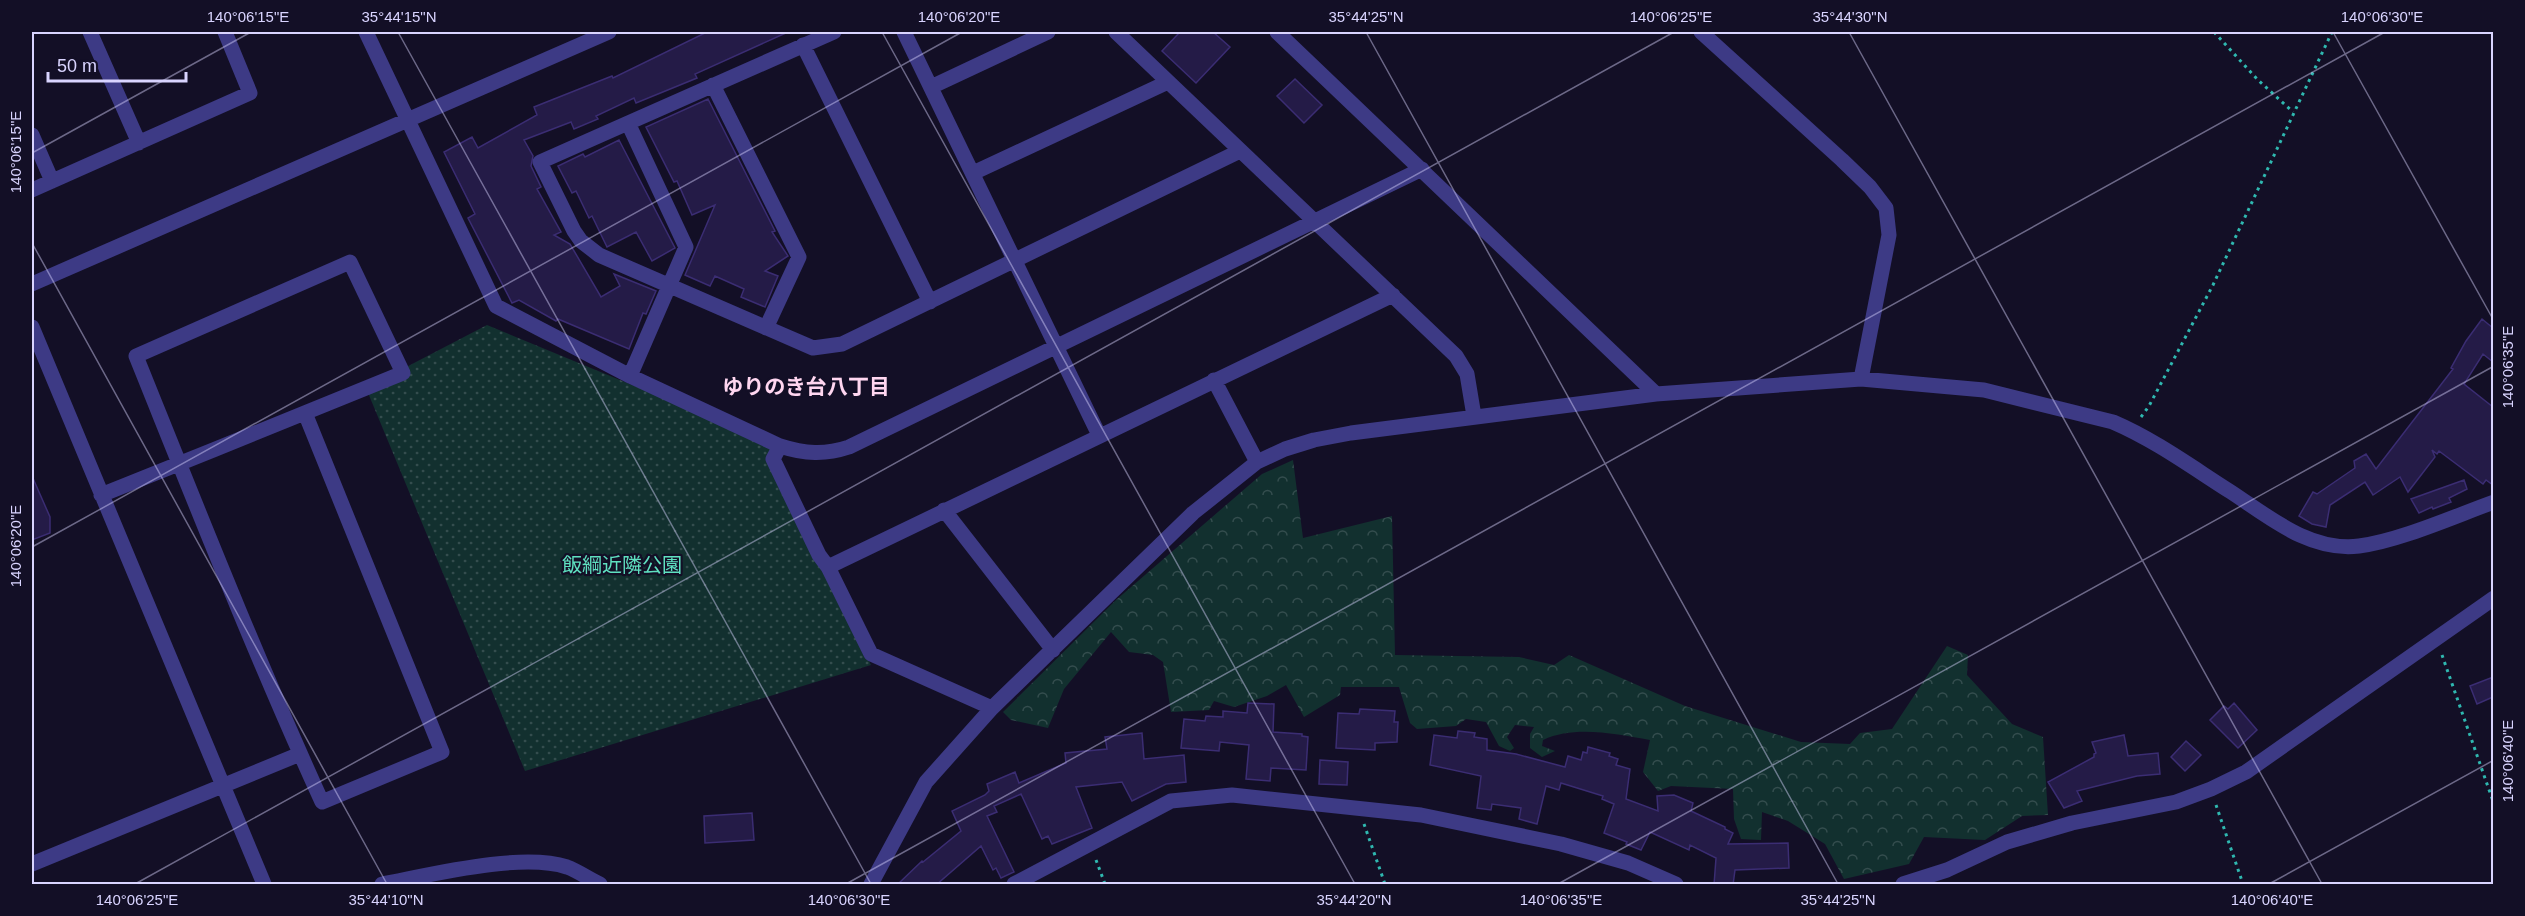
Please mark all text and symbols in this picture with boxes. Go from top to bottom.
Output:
text: 140°06'15"E [207,8,289,25]
text: 35°44'15"N [361,8,437,25]
text: 140°06'20"E [918,8,1000,25]
text: 35°44'25"N [1328,8,1404,25]
text: 140°06'25"E [1630,8,1712,25]
text: 35°44'30"N [1812,8,1888,25]
text: 140°06'30"E [2341,8,2423,25]
scale bar [48,45,186,83]
text: 50 m [57,56,97,76]
text: 140°06'15"E [7,111,24,193]
text: 140°06'35"E [2499,326,2516,408]
district label: ゆりのき台八丁目 [722,375,890,398]
text: 140°06'20"E [7,505,24,587]
park label: 飯綱近隣公園 [562,554,682,576]
text: 140°06'40"E [2499,720,2516,802]
text: 140°06'25"E [96,891,178,908]
text: 35°44'10"N [348,891,424,908]
text: 140°06'30"E [808,891,890,908]
text: 35°44'20"N [1316,891,1392,908]
text: 140°06'35"E [1520,891,1602,908]
text: 35°44'25"N [1800,891,1876,908]
text: 140°06'40"E [2231,891,2313,908]

